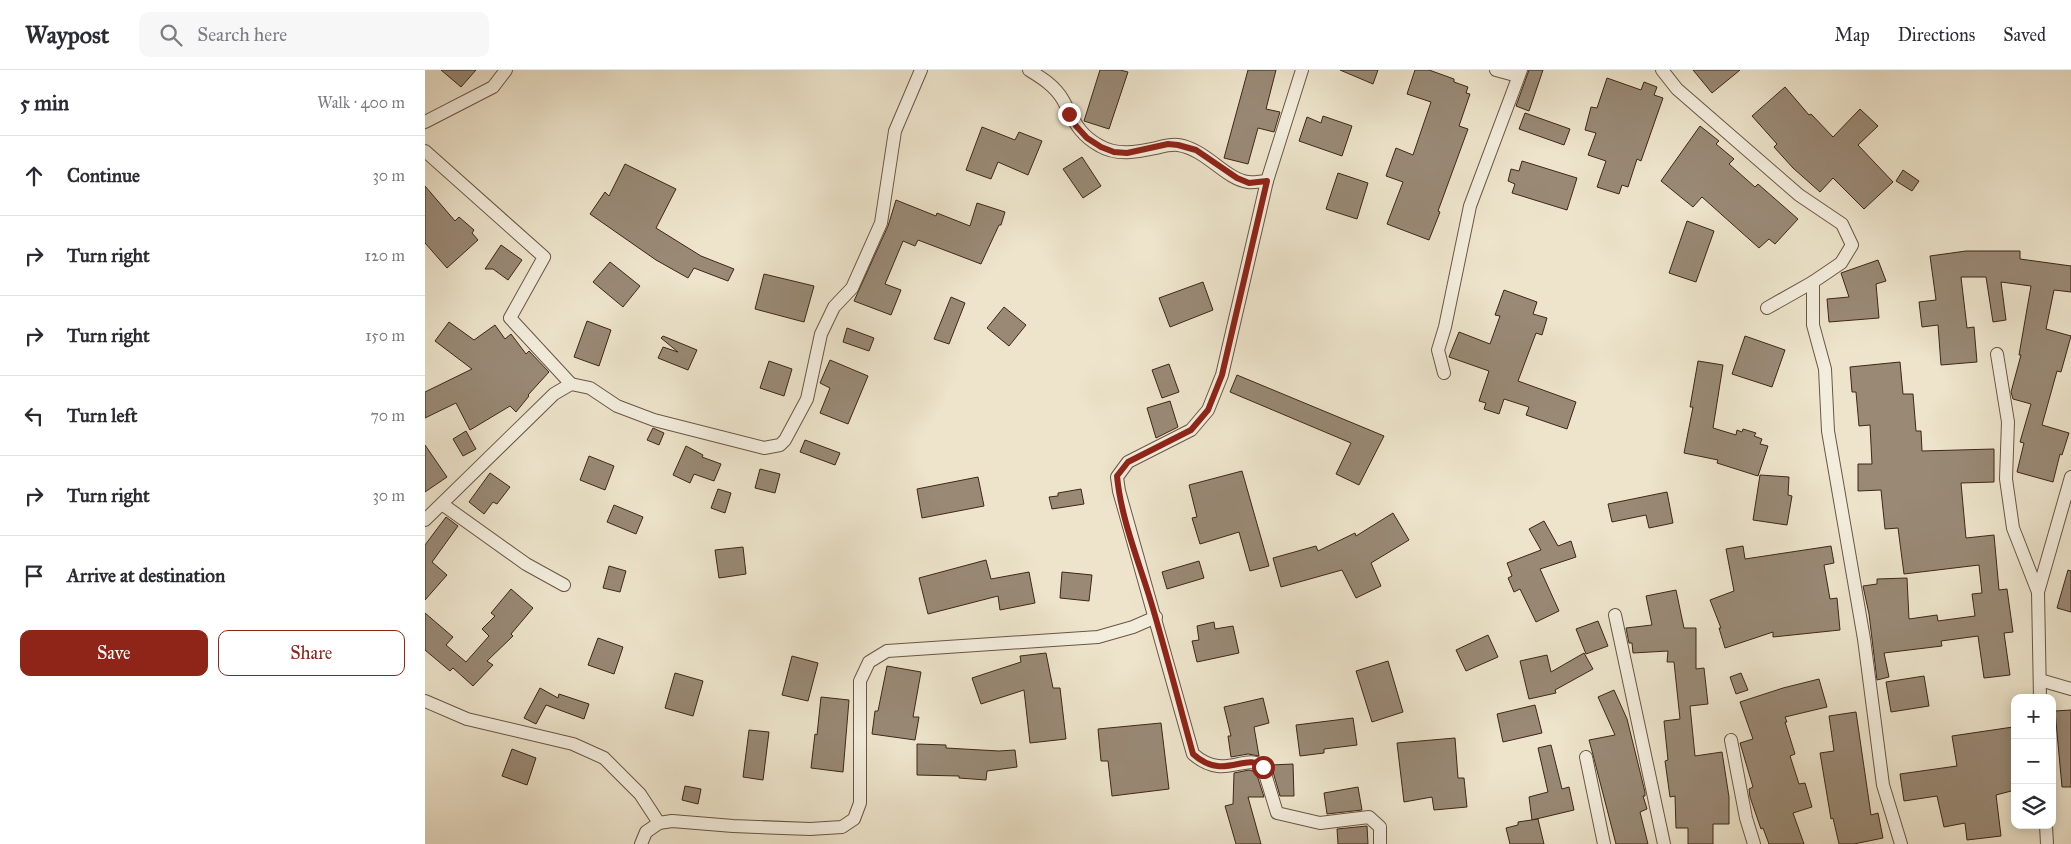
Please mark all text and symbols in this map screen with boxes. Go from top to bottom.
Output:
search box [139,12,489,57]
text: Waypost [25,20,109,50]
icon: search [157,21,185,49]
text: Search here [197,23,287,46]
text: Map [1834,24,1870,46]
text: Directions [1898,24,1975,46]
text: Saved [2003,24,2046,46]
text: 5 min [20,90,69,116]
text: Walk · 400 m [317,93,405,112]
route end [1058,103,1081,126]
icon: ahead [20,162,48,190]
text: Continue [67,164,140,187]
text: 30 m [372,166,405,185]
icon: right [20,242,48,270]
text: Turn right [67,244,150,267]
text: 120 m [365,246,405,265]
icon: right [20,322,48,350]
text: Turn right [67,324,150,347]
text: 150 m [365,326,405,345]
icon: left [20,402,48,430]
text: Turn left [67,404,137,427]
text: 70 m [370,406,405,425]
icon: right [20,482,48,510]
text: Turn right [67,484,150,507]
text: 30 m [372,486,405,505]
icon: arrive [20,562,48,590]
text: Arrive at destination [67,564,225,587]
button: Save [20,630,208,676]
button: Share [218,630,405,676]
map controls [2011,694,2056,829]
button: + [2011,694,2056,739]
button: − [2011,739,2056,784]
route start [1252,756,1275,779]
button: layers [2011,784,2056,829]

